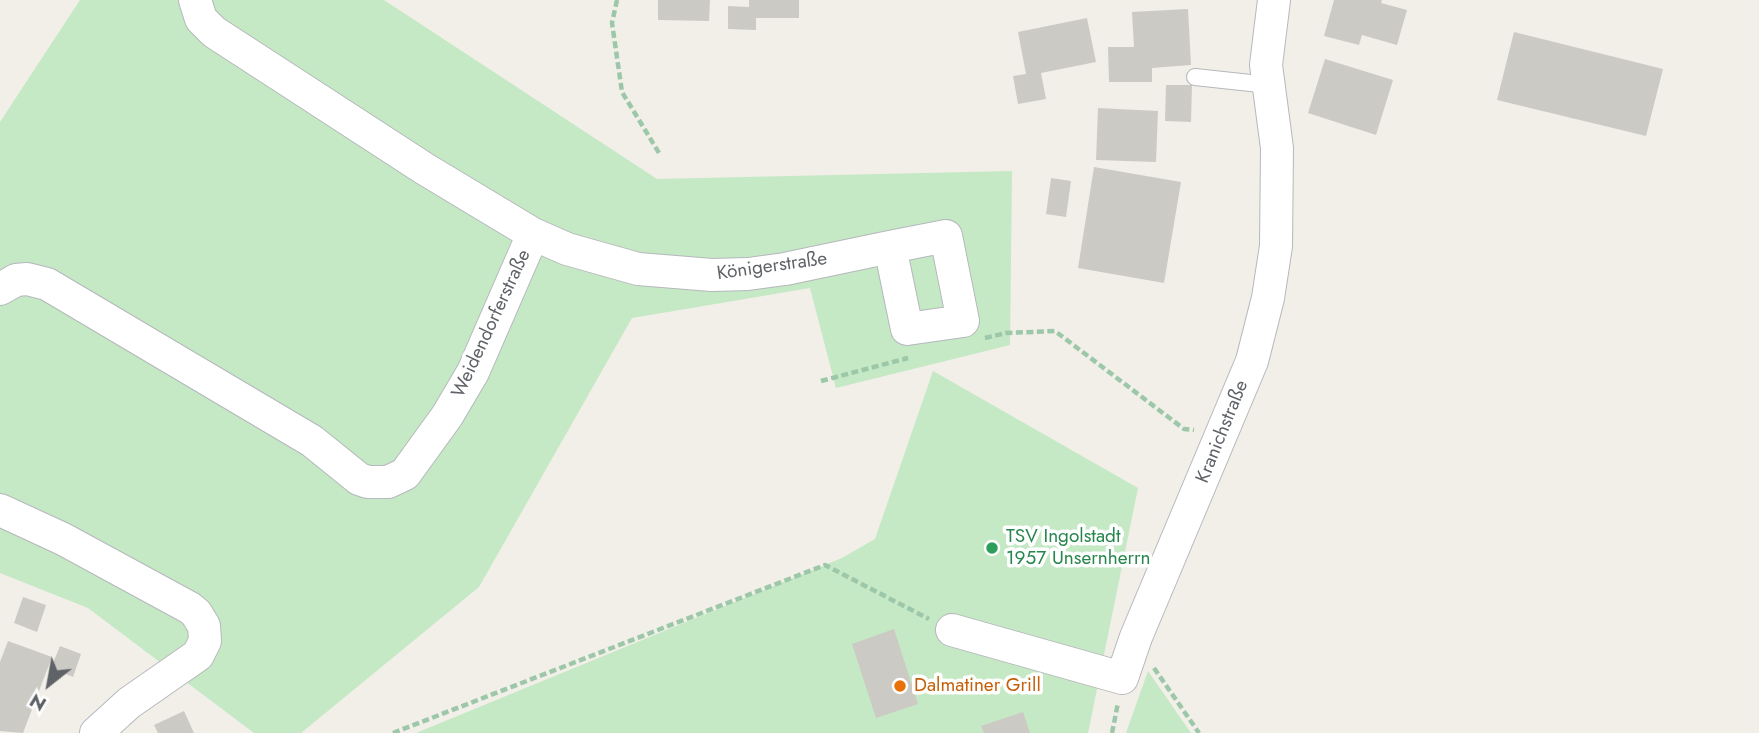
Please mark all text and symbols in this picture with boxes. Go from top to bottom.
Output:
street label: Weidendorferstraße [448,246,536,402]
street label: Königerstraße [715,248,829,286]
street label: Kranichstraße [1192,377,1254,487]
place label: TSV Ingolstadt 1957 Unsernherrn [1006,526,1150,570]
marker: TSV Ingolstadt 1957 Unsernherrn [984,540,1000,556]
north arrow [14,649,84,719]
place label: Dalmatiner Grill [914,675,1041,697]
marker: Dalmatiner Grill [892,678,908,694]
text: N [25,687,51,718]

